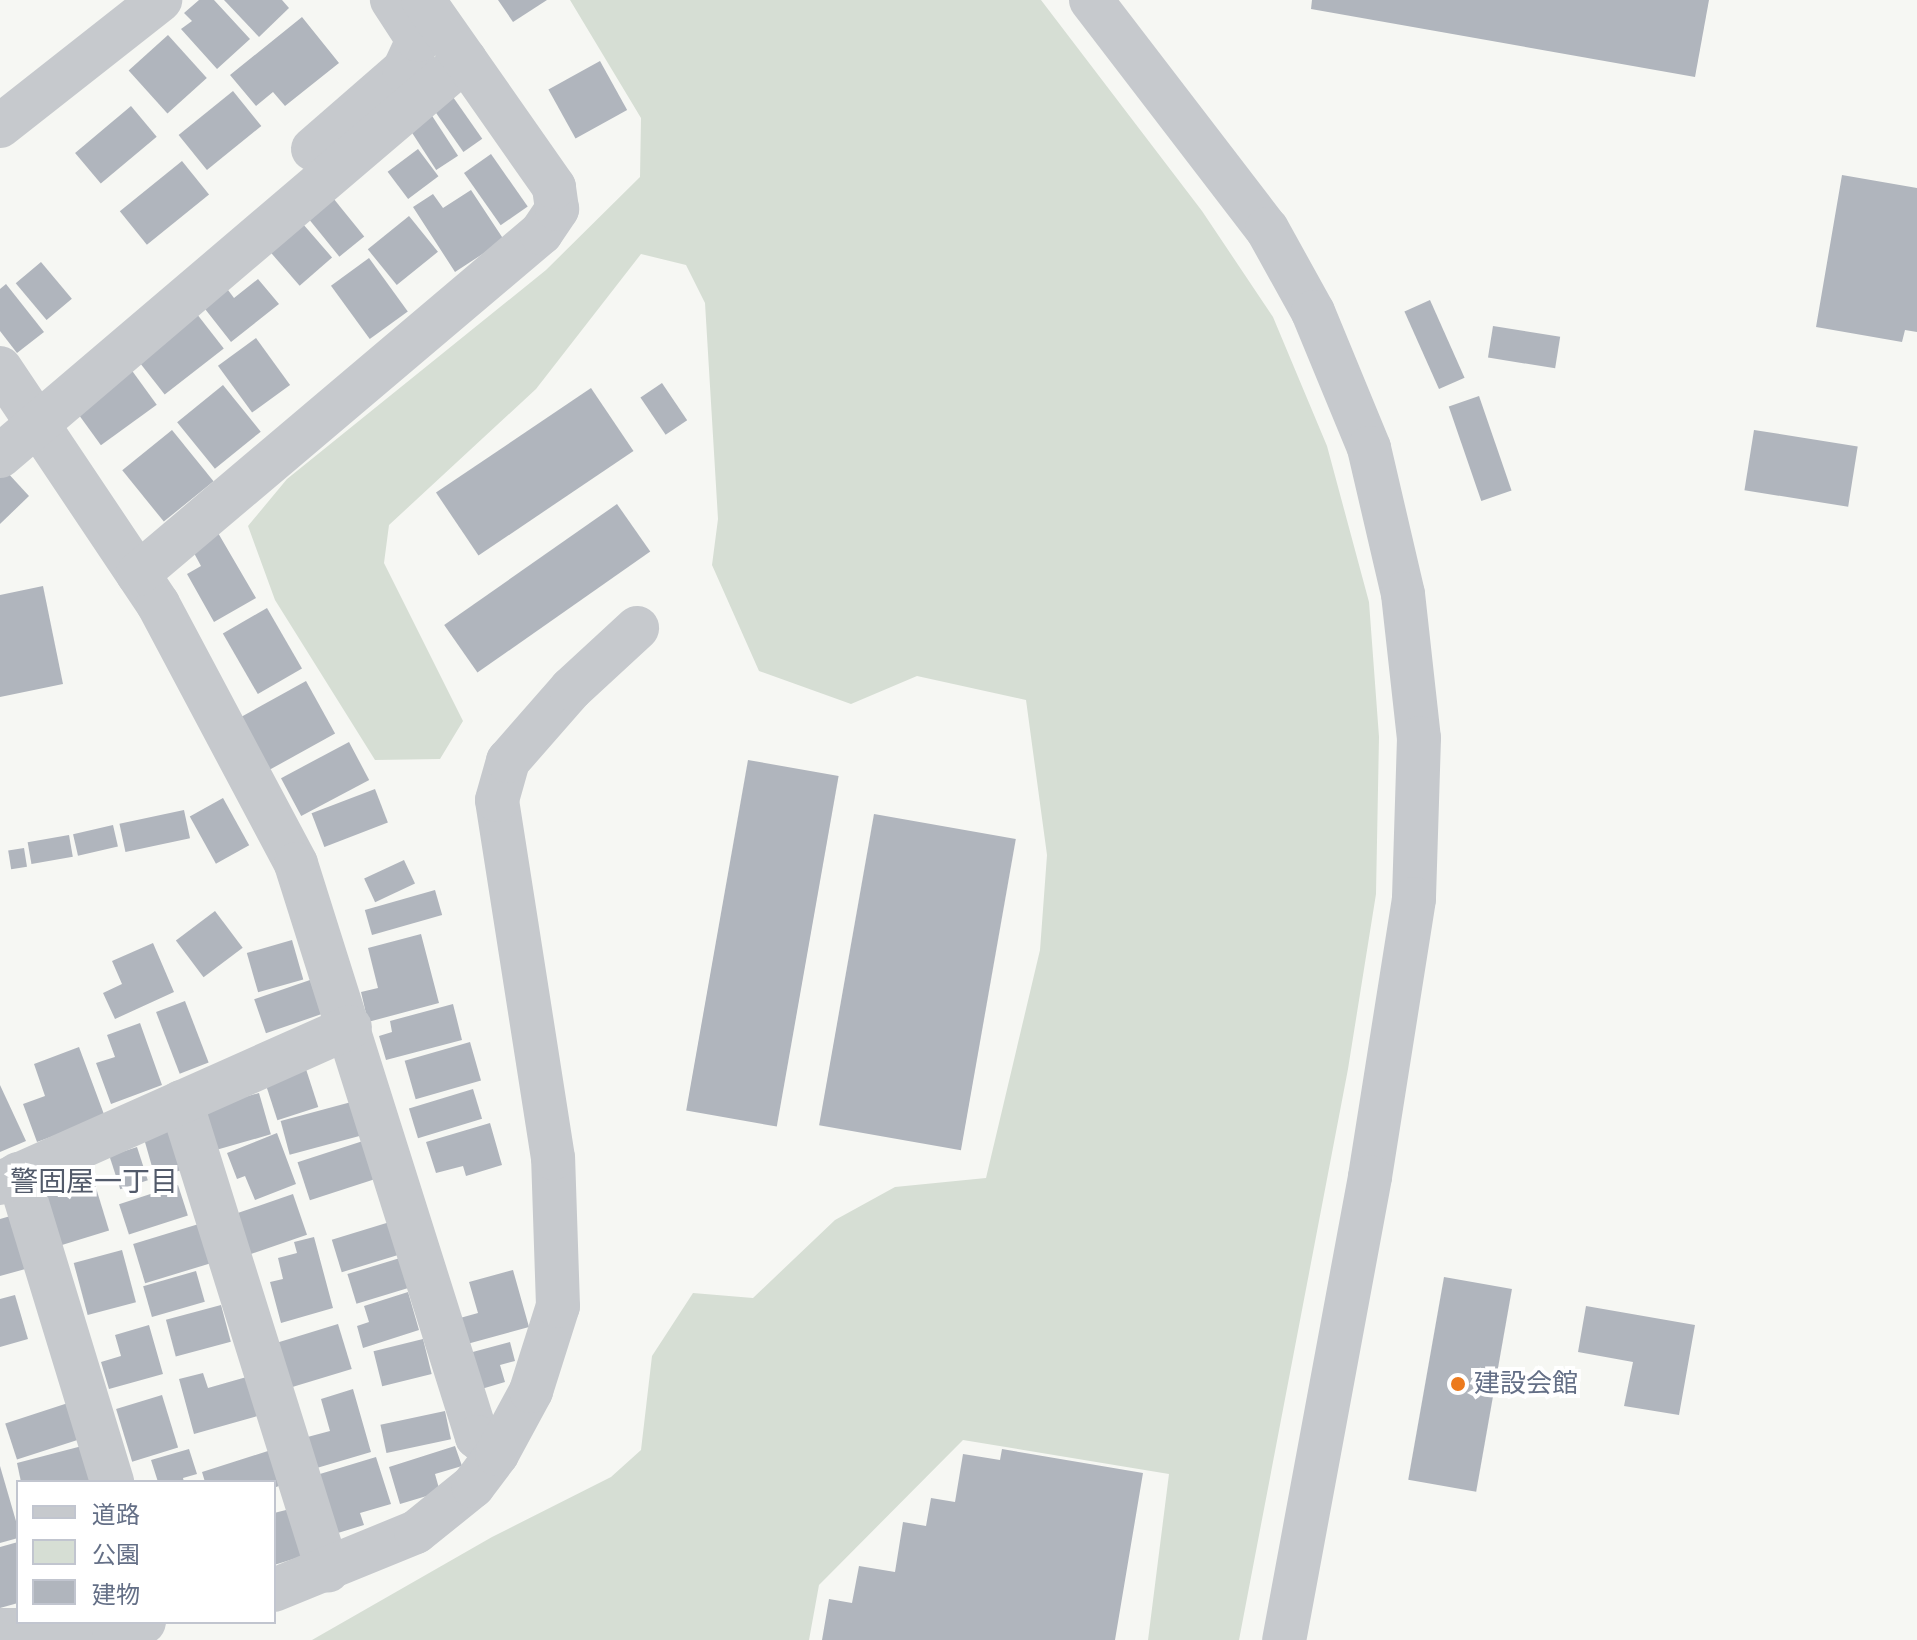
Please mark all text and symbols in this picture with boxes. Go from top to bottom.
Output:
district label: 警固屋一丁目 [10,1164,178,1198]
place label: 建設会館 [1474,1368,1578,1400]
marker: 建設会館 [1449,1375,1467,1393]
legend [16,1480,276,1624]
text: 道路 [92,1501,140,1528]
text: 公園 [92,1541,140,1568]
text: 建物 [92,1581,140,1608]

